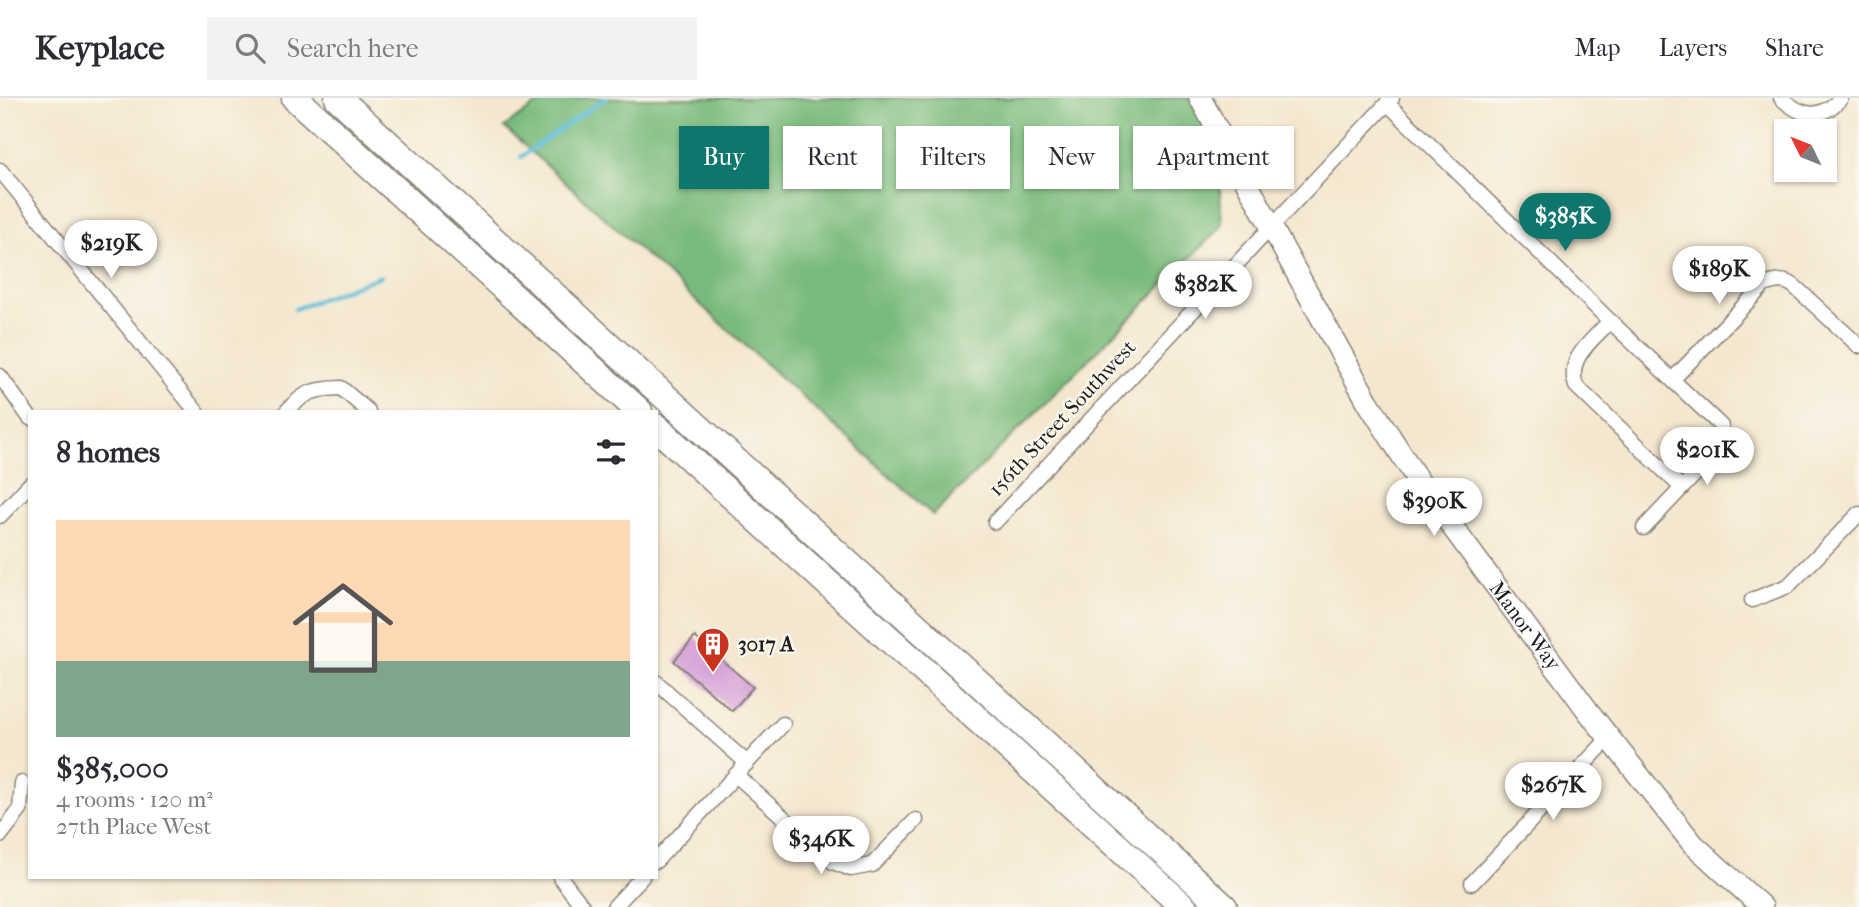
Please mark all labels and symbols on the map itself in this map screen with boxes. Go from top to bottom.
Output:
north arrow [1774,119,1838,182]
pin: $385K [1516,194,1614,253]
pin: $219K [62,220,160,280]
pin: $189K [1670,246,1768,306]
pin: $382K [1156,262,1254,321]
street label: 156th Street Southwest [984,335,1141,501]
pin: $201K [1658,428,1756,487]
pin: $390K [1385,478,1483,538]
street label: Manor Way [1484,577,1566,676]
building icon: 3017 A [694,625,732,674]
place label: 3017 A [738,632,795,656]
pin: $267K [1504,762,1602,822]
pin: $346K [772,816,870,876]

